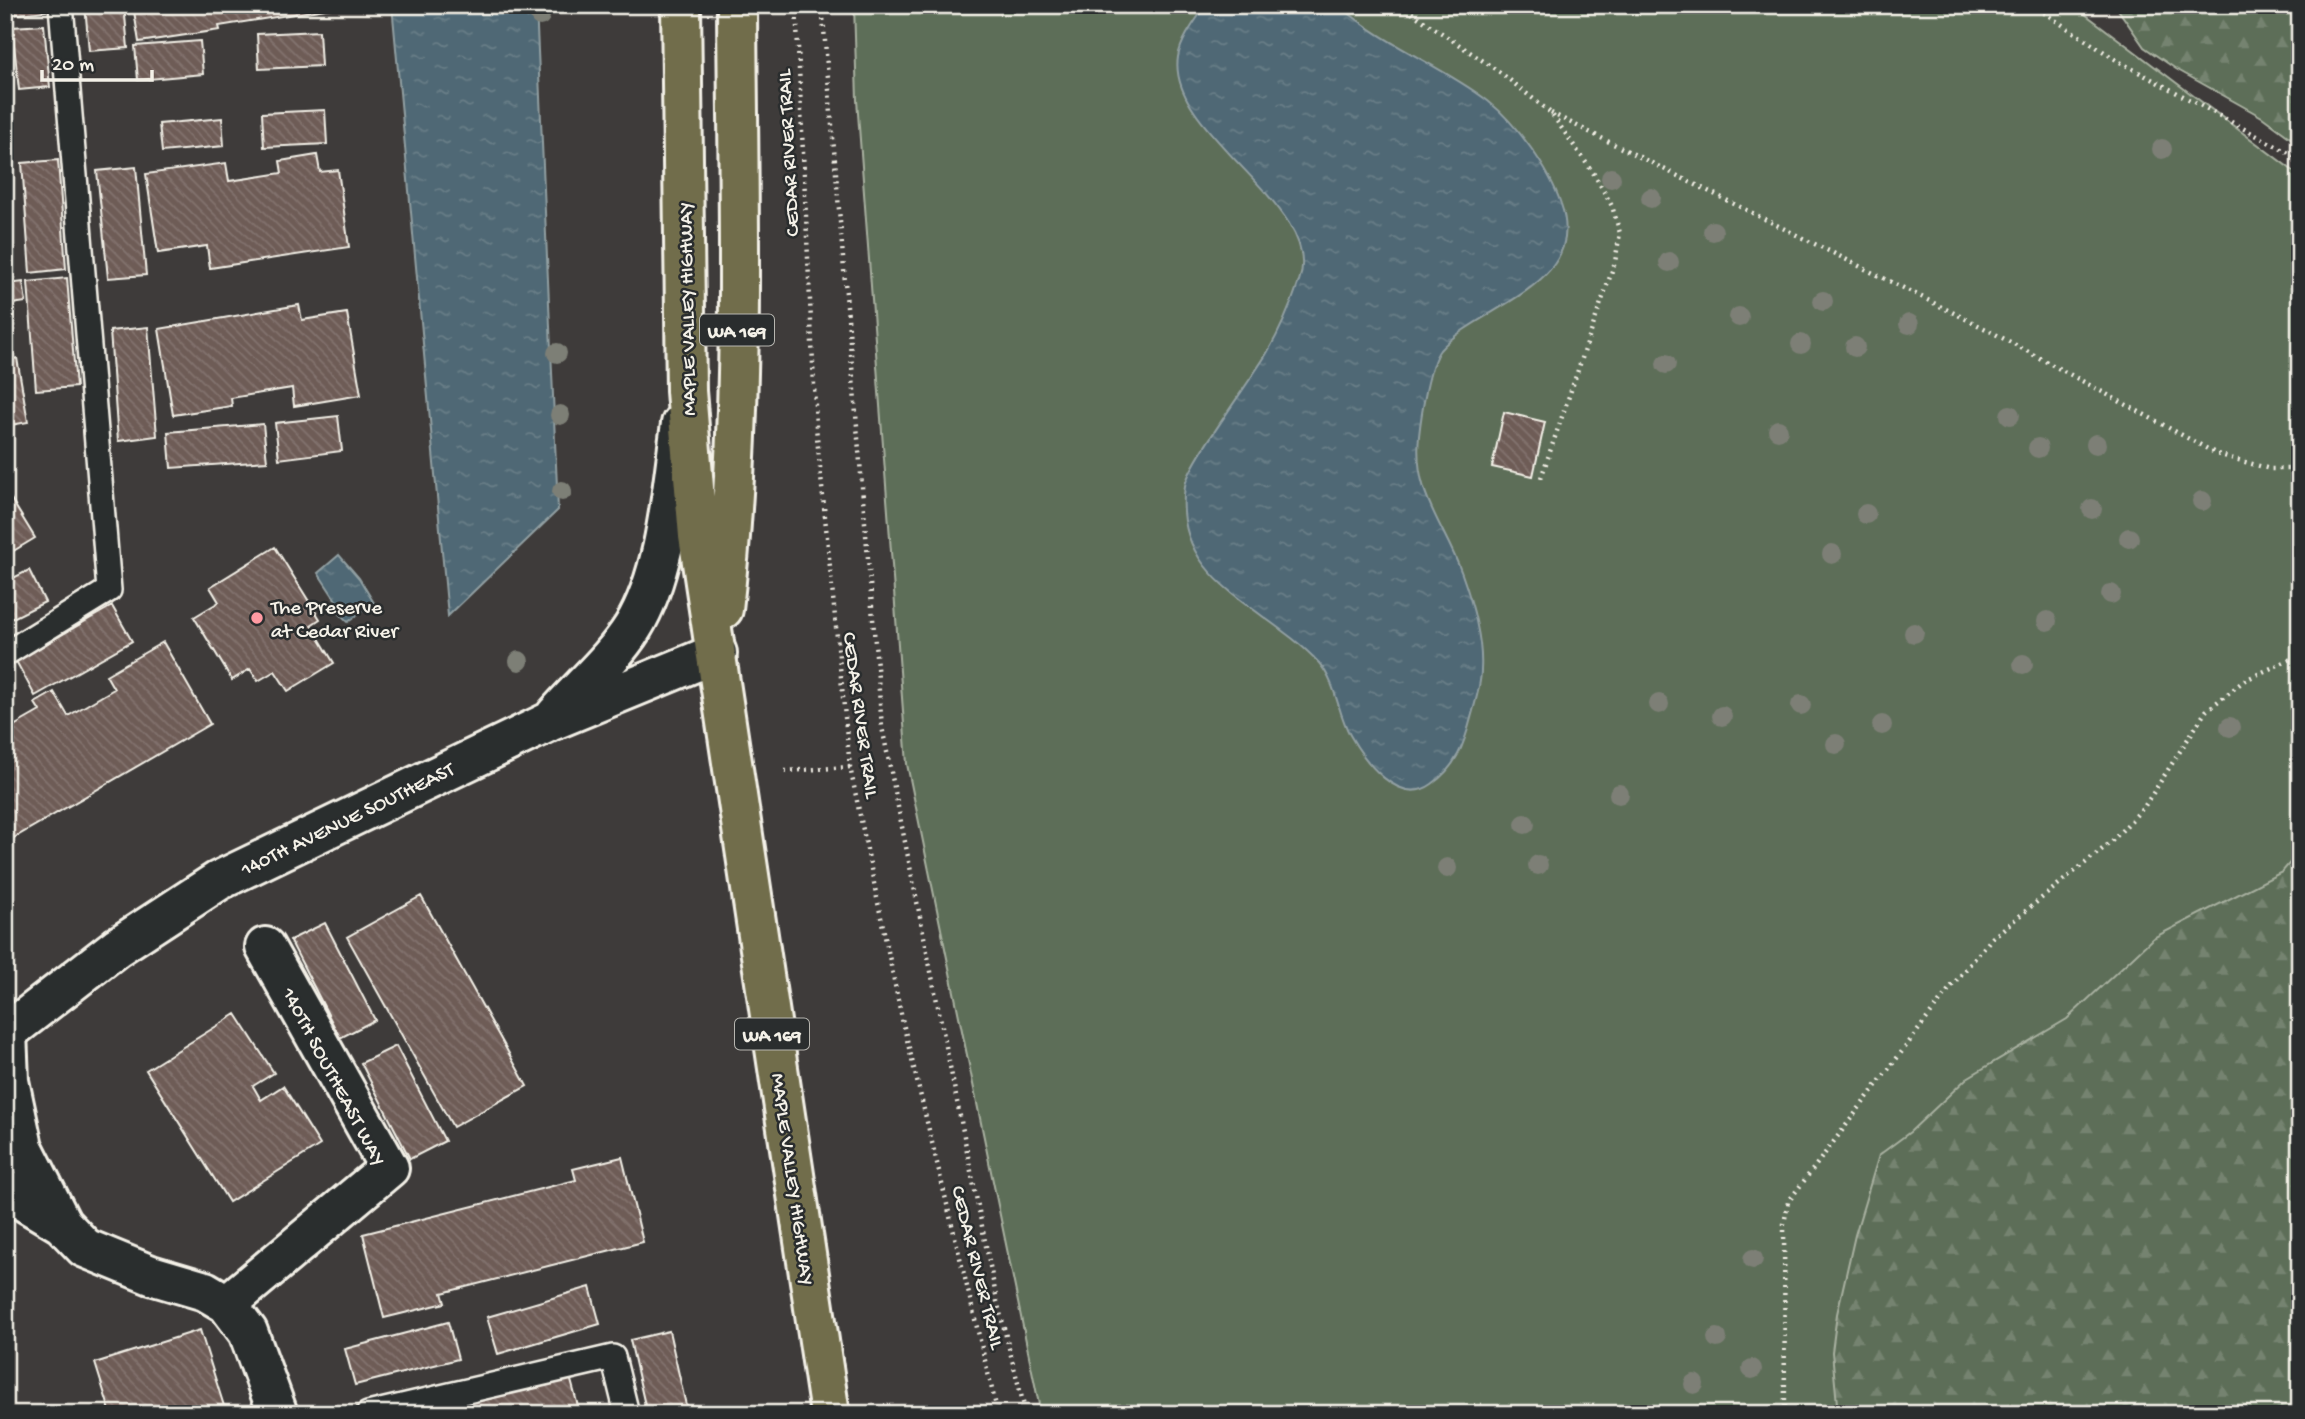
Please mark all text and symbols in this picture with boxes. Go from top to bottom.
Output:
scale bar [42,38,152,82]
text: 20 m [52,54,94,79]
street label: CEDAR RIVER TRAIL [774,67,807,237]
street label: MAPLE VALLEY HIGHWAY [675,202,704,416]
road number: WA 169 [700,314,774,346]
place label: The Preserve at Cedar River [270,597,399,646]
marker: The Preserve at Cedar River [249,610,265,626]
street label: CEDAR RIVER TRAIL [834,631,883,801]
street label: 140TH AVENUE SOUTHEAST [237,758,460,884]
street label: 140TH SOUTHEAST WAY [274,983,389,1171]
road number: WA 169 [735,1018,809,1050]
street label: MAPLE VALLEY HIGHWAY [763,1072,818,1287]
street label: CEDAR RIVER TRAIL [943,1184,1008,1353]

